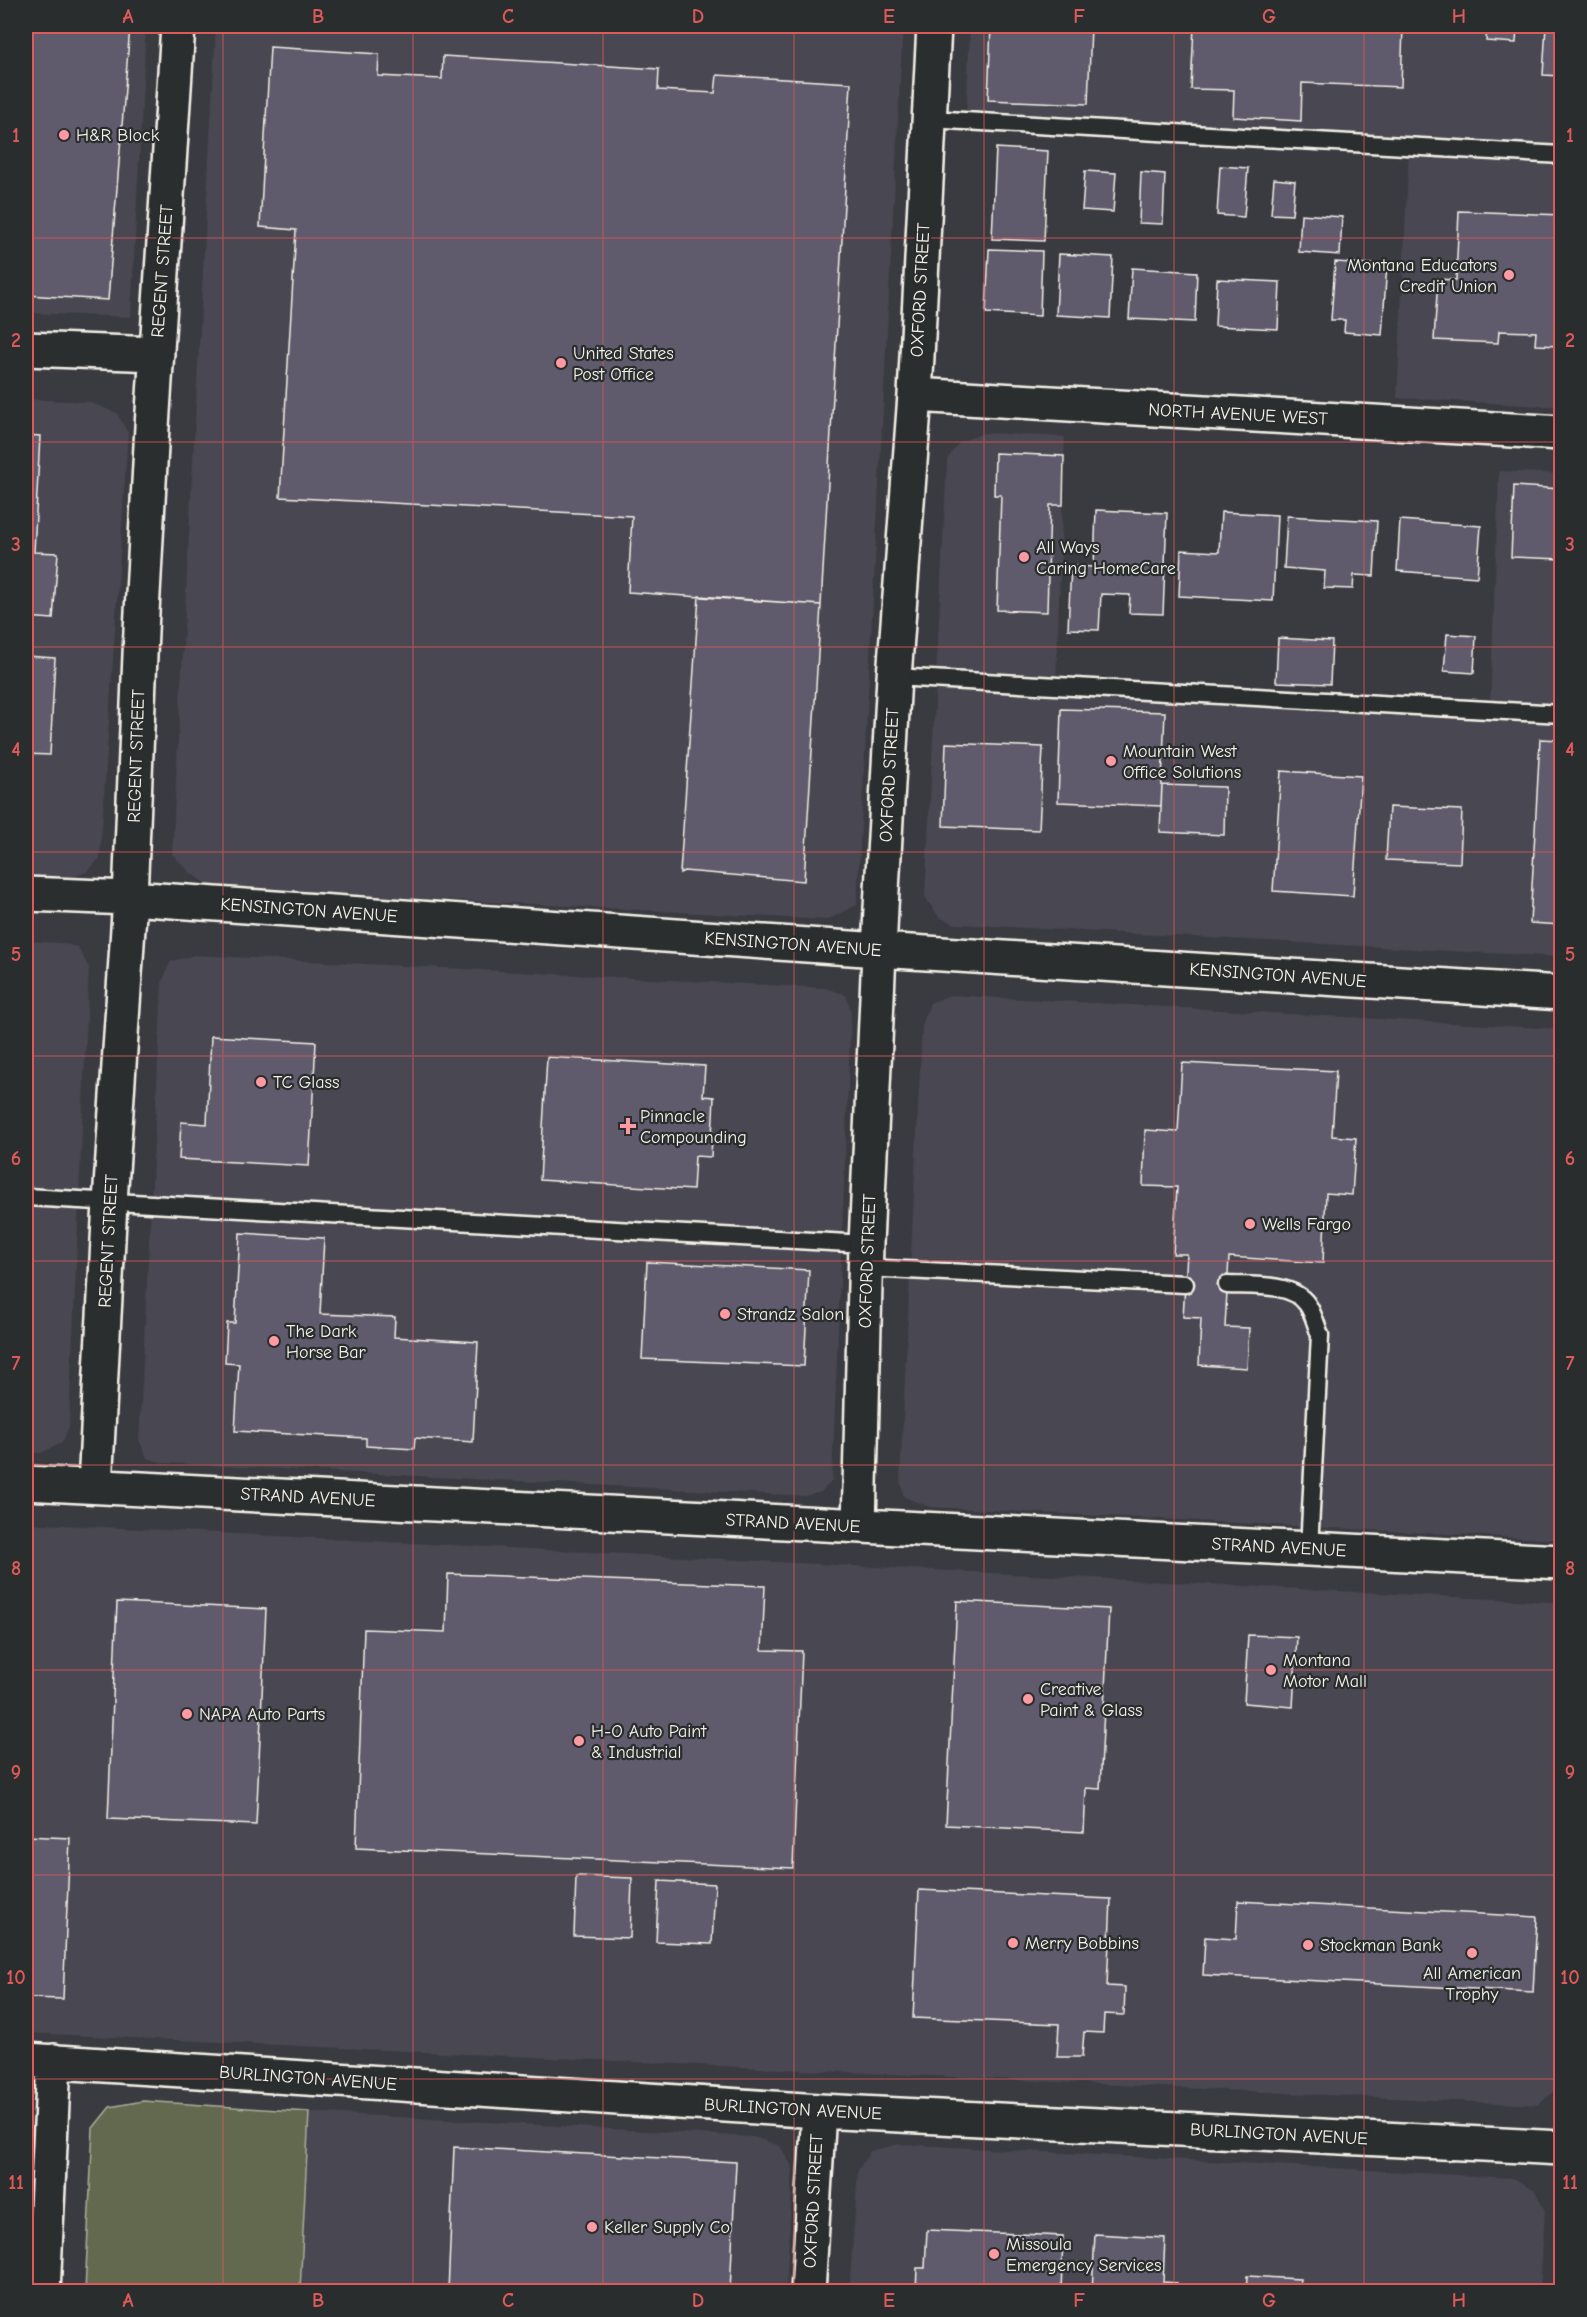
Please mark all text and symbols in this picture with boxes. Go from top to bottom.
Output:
text: A [122,5,134,28]
text: B [312,5,324,28]
text: C [502,5,514,28]
text: D [692,5,704,28]
text: E [883,5,895,28]
text: F [1073,5,1085,28]
text: G [1262,5,1276,28]
text: H [1452,5,1466,28]
text: 1 [12,124,20,147]
text: 1 [1566,124,1574,147]
place label: H&R Block [76,125,160,146]
marker: H&R Block [57,128,71,142]
street label: REGENT STREET [147,203,178,338]
street label: OXFORD STREET [906,222,935,358]
place label: Montana Educators Credit Union [1347,255,1497,297]
marker: Montana Educators Credit Union [1502,268,1516,282]
text: 2 [11,329,21,352]
text: 2 [1565,329,1575,352]
place label: United States Post Office [573,343,674,385]
marker: United States Post Office [554,356,568,370]
street label: NORTH AVENUE WEST [1148,399,1329,430]
text: 3 [11,533,21,556]
text: 3 [1565,533,1575,556]
place label: All Ways Caring HomeCare [1036,537,1176,579]
marker: All Ways Caring HomeCare [1017,550,1031,564]
street label: REGENT STREET [124,688,149,823]
street label: OXFORD STREET [875,707,904,843]
text: 4 [11,738,21,761]
text: 4 [1565,738,1575,761]
place label: Mountain West Office Solutions [1123,741,1241,783]
marker: Mountain West Office Solutions [1104,754,1118,768]
street label: KENSINGTON AVENUE [220,894,398,927]
street label: KENSINGTON AVENUE [704,928,882,961]
text: 5 [11,943,21,966]
text: 5 [1565,943,1575,966]
street label: KENSINGTON AVENUE [1189,959,1367,992]
place label: TC Glass [273,1072,340,1093]
marker: TC Glass [254,1075,268,1089]
place label: Pinnacle Compounding [640,1106,747,1148]
marker: Pinnacle Compounding [621,1119,635,1133]
text: 6 [11,1147,21,1170]
text: 6 [1565,1147,1575,1170]
street label: REGENT STREET [95,1173,123,1308]
street label: OXFORD STREET [855,1193,880,1329]
place label: Wells Fargo [1262,1214,1351,1235]
marker: Wells Fargo [1243,1217,1257,1231]
place label: Strandz Salon [737,1304,844,1325]
marker: Strandz Salon [718,1307,732,1321]
place label: The Dark Horse Bar [286,1321,367,1363]
marker: The Dark Horse Bar [267,1334,281,1348]
text: 7 [12,1352,21,1375]
text: 7 [1566,1352,1575,1375]
street label: STRAND AVENUE [240,1483,376,1512]
street label: STRAND AVENUE [725,1509,861,1538]
street label: STRAND AVENUE [1211,1533,1347,1562]
text: 8 [11,1557,21,1580]
text: 8 [1565,1557,1575,1580]
place label: Montana Motor Mall [1283,1650,1367,1692]
marker: Montana Motor Mall [1264,1663,1278,1677]
place label: Creative Paint & Glass [1040,1679,1143,1721]
marker: Creative Paint & Glass [1021,1692,1035,1706]
place label: NAPA Auto Parts [199,1704,325,1725]
marker: NAPA Auto Parts [180,1707,194,1721]
place label: H-O Auto Paint & Industrial [591,1721,707,1763]
marker: H-O Auto Paint & Industrial [572,1734,586,1748]
text: 9 [11,1761,21,1784]
text: 9 [1565,1761,1575,1784]
place label: Merry Bobbins [1025,1933,1139,1954]
place label: Stockman Bank [1320,1935,1441,1956]
marker: Merry Bobbins [1006,1936,1020,1950]
marker: Stockman Bank [1301,1938,1315,1952]
marker: All American Trophy [1465,1946,1479,1960]
place label: All American Trophy [1423,1963,1521,2005]
text: 10 [6,1966,26,1989]
text: 10 [1560,1966,1580,1989]
street label: BURLINGTON AVENUE [218,2062,398,2095]
street label: BURLINGTON AVENUE [703,2094,883,2125]
street label: BURLINGTON AVENUE [1189,2119,1369,2150]
street label: OXFORD STREET [799,2133,828,2269]
text: 11 [8,2171,24,2194]
text: 11 [1562,2171,1578,2194]
place label: Keller Supply Co [604,2217,730,2238]
marker: Keller Supply Co [585,2220,599,2234]
place label: Missoula Emergency Services [1006,2234,1162,2276]
marker: Missoula Emergency Services [987,2247,1001,2261]
text: A [122,2289,134,2312]
text: B [312,2289,324,2312]
text: C [502,2289,514,2312]
text: D [692,2289,704,2312]
text: E [883,2289,895,2312]
text: F [1073,2289,1085,2312]
text: G [1262,2289,1276,2312]
text: H [1452,2289,1466,2312]

